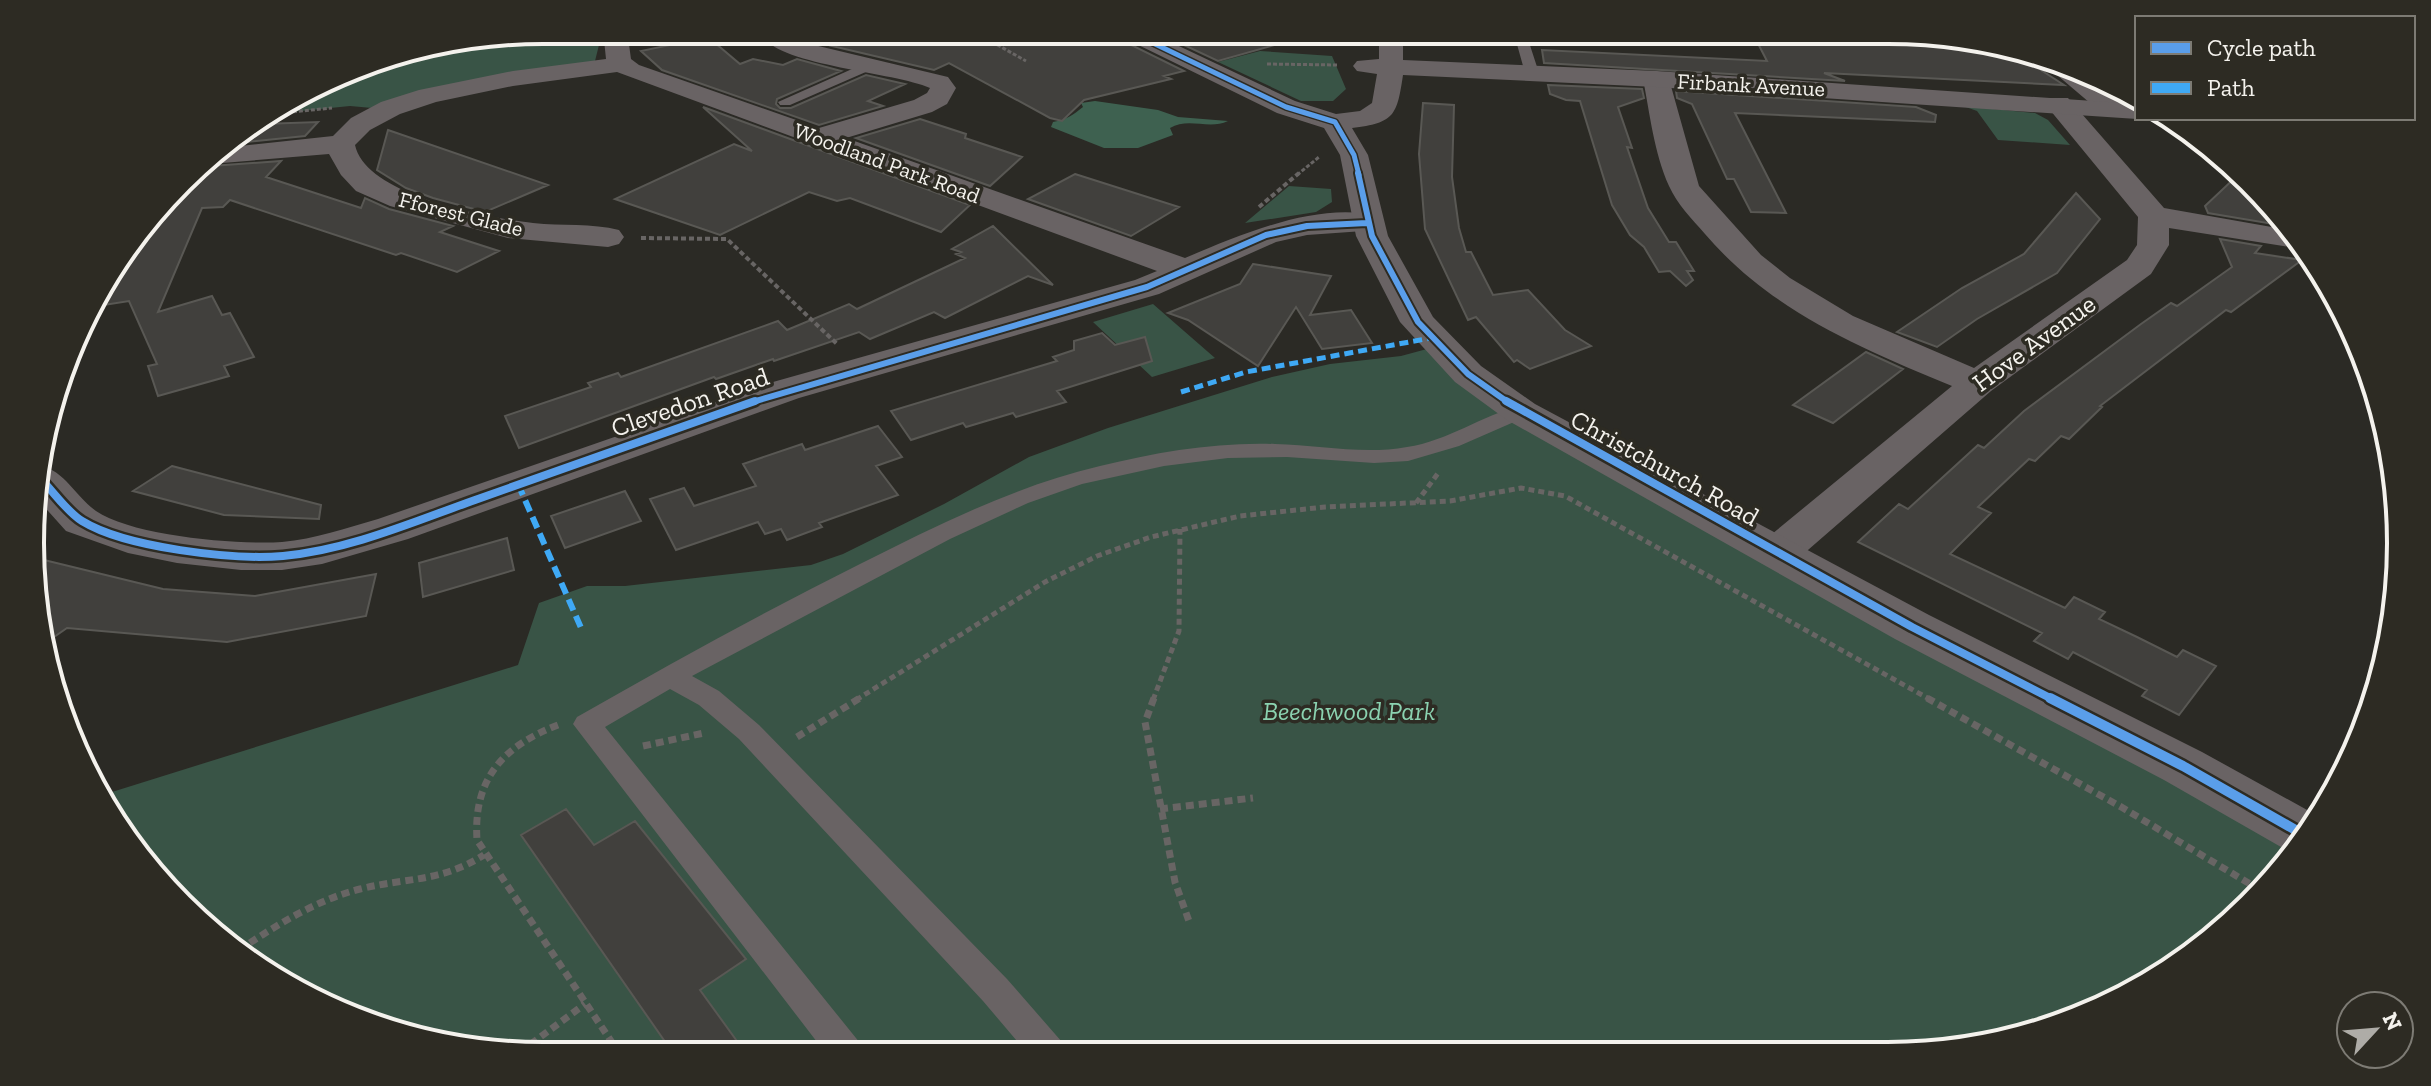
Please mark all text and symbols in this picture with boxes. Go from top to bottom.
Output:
legend [2135,16,2415,120]
text: Cycle path [2207,33,2316,62]
street label: Firbank Avenue [1676,68,1826,102]
text: Path [2207,73,2255,102]
street label: Woodland Park Road [790,117,984,209]
street label: Fforest Glade [396,186,526,242]
street label: Hove Avenue [1966,288,2102,398]
street label: Clevedon Road [607,360,773,444]
street label: Christchurch Road [1565,403,1765,533]
park label: Beechwood Park [1263,695,1435,727]
north arrow [2335,990,2415,1070]
text: N [2377,1008,2408,1035]

